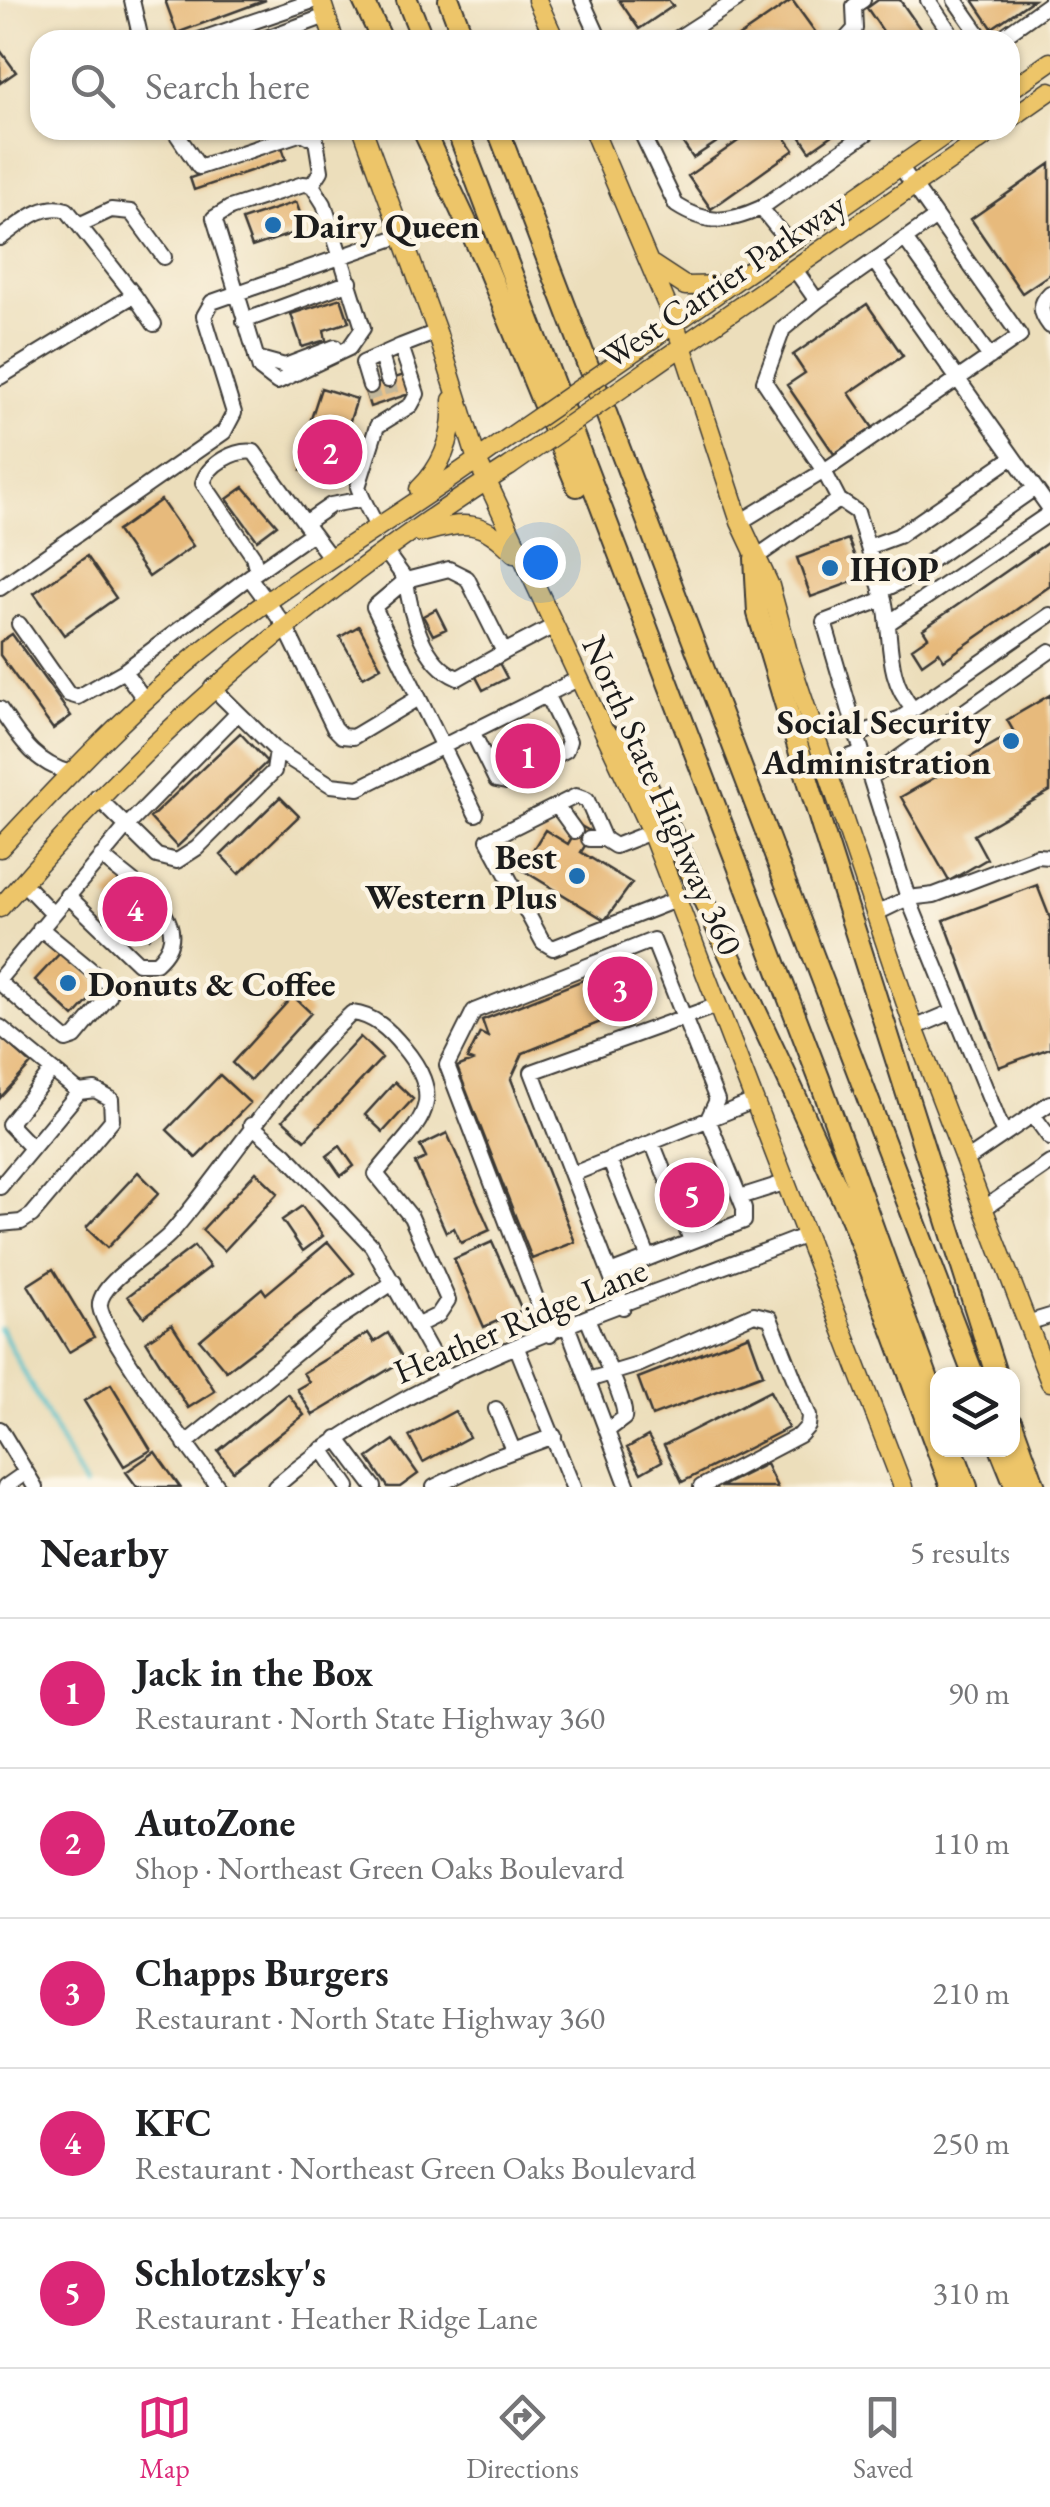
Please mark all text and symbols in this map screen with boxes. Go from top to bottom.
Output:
search box [30,30,1020,140]
icon: search [65,58,120,113]
text: Search here [145,61,310,110]
street label: West Carrier Parkway [592,181,855,379]
place label: Dairy Queen [293,203,480,248]
marker: Dairy Queen [262,214,284,236]
pin: 2 [298,414,362,490]
your location [515,537,566,588]
place label: IHOP [850,546,939,591]
marker: IHOP [819,557,841,579]
street label: North State Highway 360 [572,628,754,962]
place label: Social Security Administration [761,699,992,784]
pin: 1 [496,718,560,794]
marker: Social Security Administration [1000,730,1022,752]
place label: Best Western Plus [365,834,557,919]
marker: Best Western Plus [566,865,588,887]
pin: 4 [102,872,168,946]
pin: 3 [588,952,652,1026]
place label: Donuts & Coffee [88,961,336,1006]
marker: Donuts & Coffee [57,972,79,994]
pin: 5 [660,1158,724,1232]
street label: Heather Ridge Lane [386,1246,654,1394]
map controls [930,1367,1020,1457]
button: layers [930,1367,1020,1457]
text: Nearby [40,1525,169,1580]
text: 5 results [910,1531,1010,1573]
text: Jack in the Box [135,1648,373,1697]
text: 1 [64,1672,81,1714]
text: 90 m [948,1672,1010,1714]
text: Restaurant · North State Highway 360 [135,1697,605,1739]
text: AutoZone [135,1798,295,1847]
text: 2 [64,1822,81,1864]
text: 110 m [933,1822,1010,1864]
text: Shop · Northeast Green Oaks Boulevard [135,1847,624,1889]
text: Chapps Burgers [135,1948,389,1997]
text: 3 [64,1972,81,2014]
text: 210 m [933,1972,1010,2014]
text: Restaurant · North State Highway 360 [135,1997,605,2039]
text: KFC [135,2098,212,2147]
text: 4 [64,2122,81,2164]
text: 250 m [933,2122,1010,2164]
text: Restaurant · Northeast Green Oaks Boulevard [135,2147,696,2189]
text: Schlotzsky's [135,2248,326,2297]
text: 5 [64,2272,81,2314]
text: 310 m [933,2272,1010,2314]
text: Restaurant · Heather Ridge Lane [135,2297,538,2339]
tab: Map [137,2390,192,2486]
tab: Directions [466,2390,579,2486]
tab: Saved [853,2390,913,2486]

